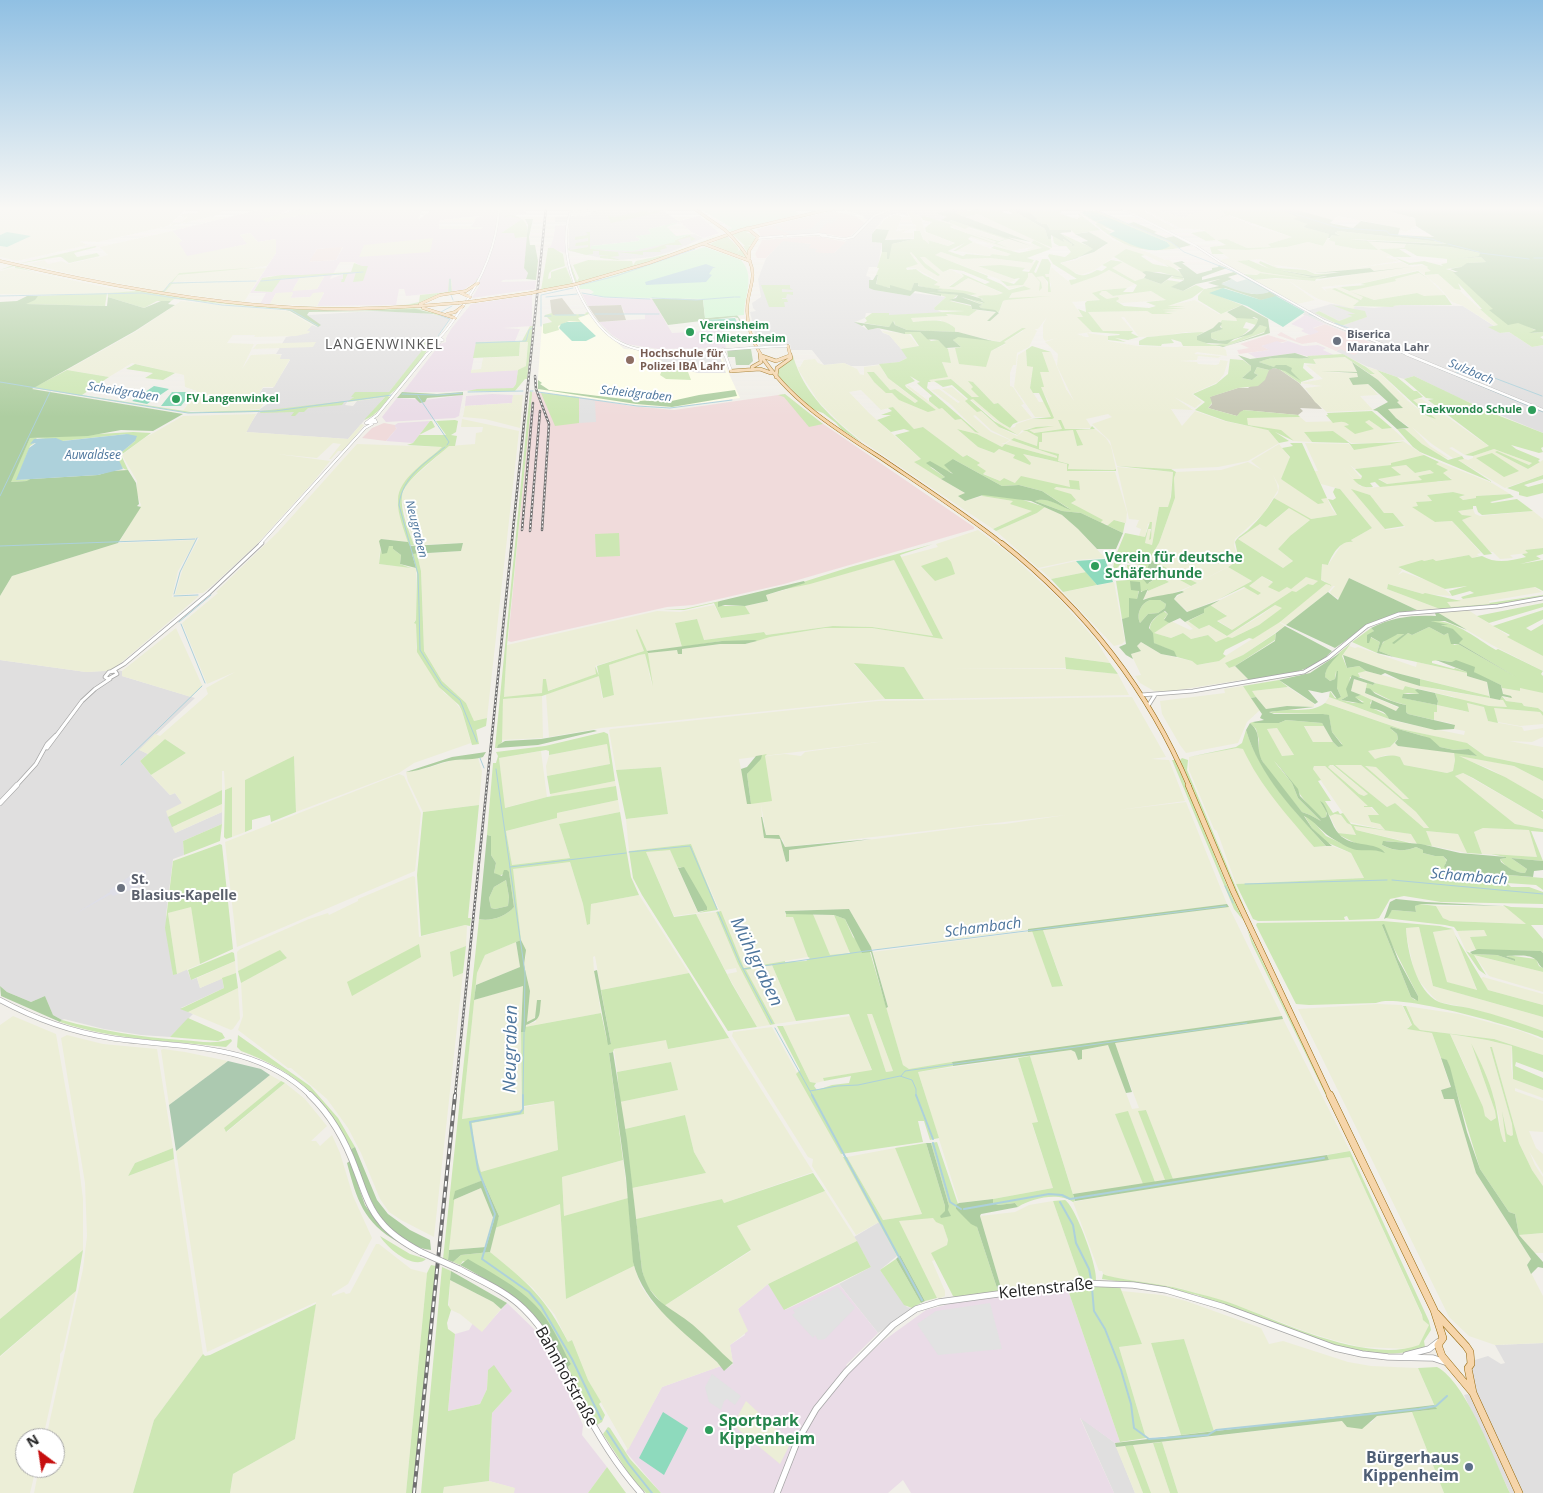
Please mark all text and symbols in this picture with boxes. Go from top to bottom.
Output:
place label: Vereinsheim FC Mietersheim [700,319,786,345]
marker: Vereinsheim FC Mietersheim [684,326,696,338]
place label: Biserica Maranata Lahr [1347,328,1429,354]
marker: Biserica Maranata Lahr [1331,335,1343,347]
district label: LANGENWINKEL [323,337,445,353]
place label: Hochschule für Polizei IBA Lahr [640,347,725,373]
marker: Hochschule für Polizei IBA Lahr [624,354,636,366]
water label: Sulzbach [1446,356,1496,388]
water label: Scheidgraben [86,379,160,405]
water label: Scheidgraben [599,383,673,405]
place label: FV Langenwinkel [186,392,279,406]
marker: FV Langenwinkel [170,393,182,405]
place label: Taekwondo Schule [1420,403,1522,417]
marker: Taekwondo Schule [1526,404,1538,416]
water label: Auwaldsee [65,449,121,463]
water label: Neugraben [402,499,430,559]
place label: Verein für deutsche Schäferhunde [1105,550,1243,582]
marker: Verein für deutsche Schäferhunde [1089,560,1101,572]
water label: Schambach [1430,865,1508,889]
place label: St. Blasius-Kapelle [131,872,237,904]
marker: St. Blasius-Kapelle [115,882,127,894]
water label: Mühlgraben [725,914,787,1010]
water label: Schambach [944,914,1022,942]
water label: Neugraben [499,1005,523,1093]
street label: Keltenstraße [998,1274,1094,1304]
street label: Bahnhofstraße [531,1324,601,1430]
place label: Sportpark Kippenheim [719,1411,815,1449]
marker: Sportpark Kippenheim [703,1424,715,1436]
north arrow [15,1428,65,1478]
text: N [23,1429,42,1452]
place label: Bürgerhaus Kippenheim [1363,1448,1459,1486]
marker: Bürgerhaus Kippenheim [1463,1461,1475,1473]

